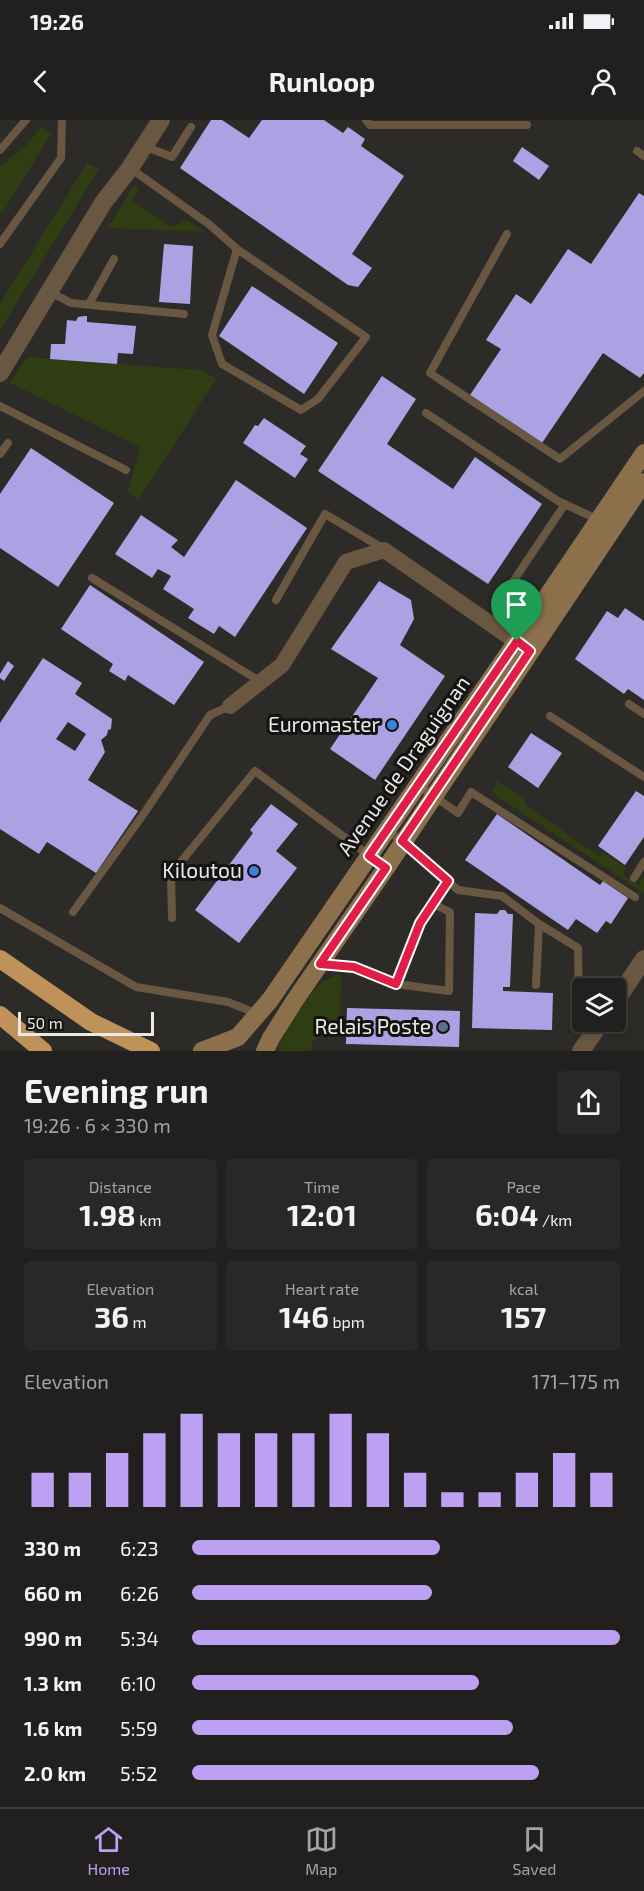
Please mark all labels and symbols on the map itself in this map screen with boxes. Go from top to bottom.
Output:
pin [491,579,542,641]
street label: Avenue de Draguignan [331,671,474,860]
place label: Euromaster [268,711,381,736]
marker: Euromaster [385,718,399,732]
place label: Kiloutou [162,857,242,882]
marker: Kiloutou [247,864,261,878]
scale bar [18,1009,154,1037]
place label: Relais Poste [314,1013,431,1038]
marker: Relais Poste [436,1020,450,1034]

